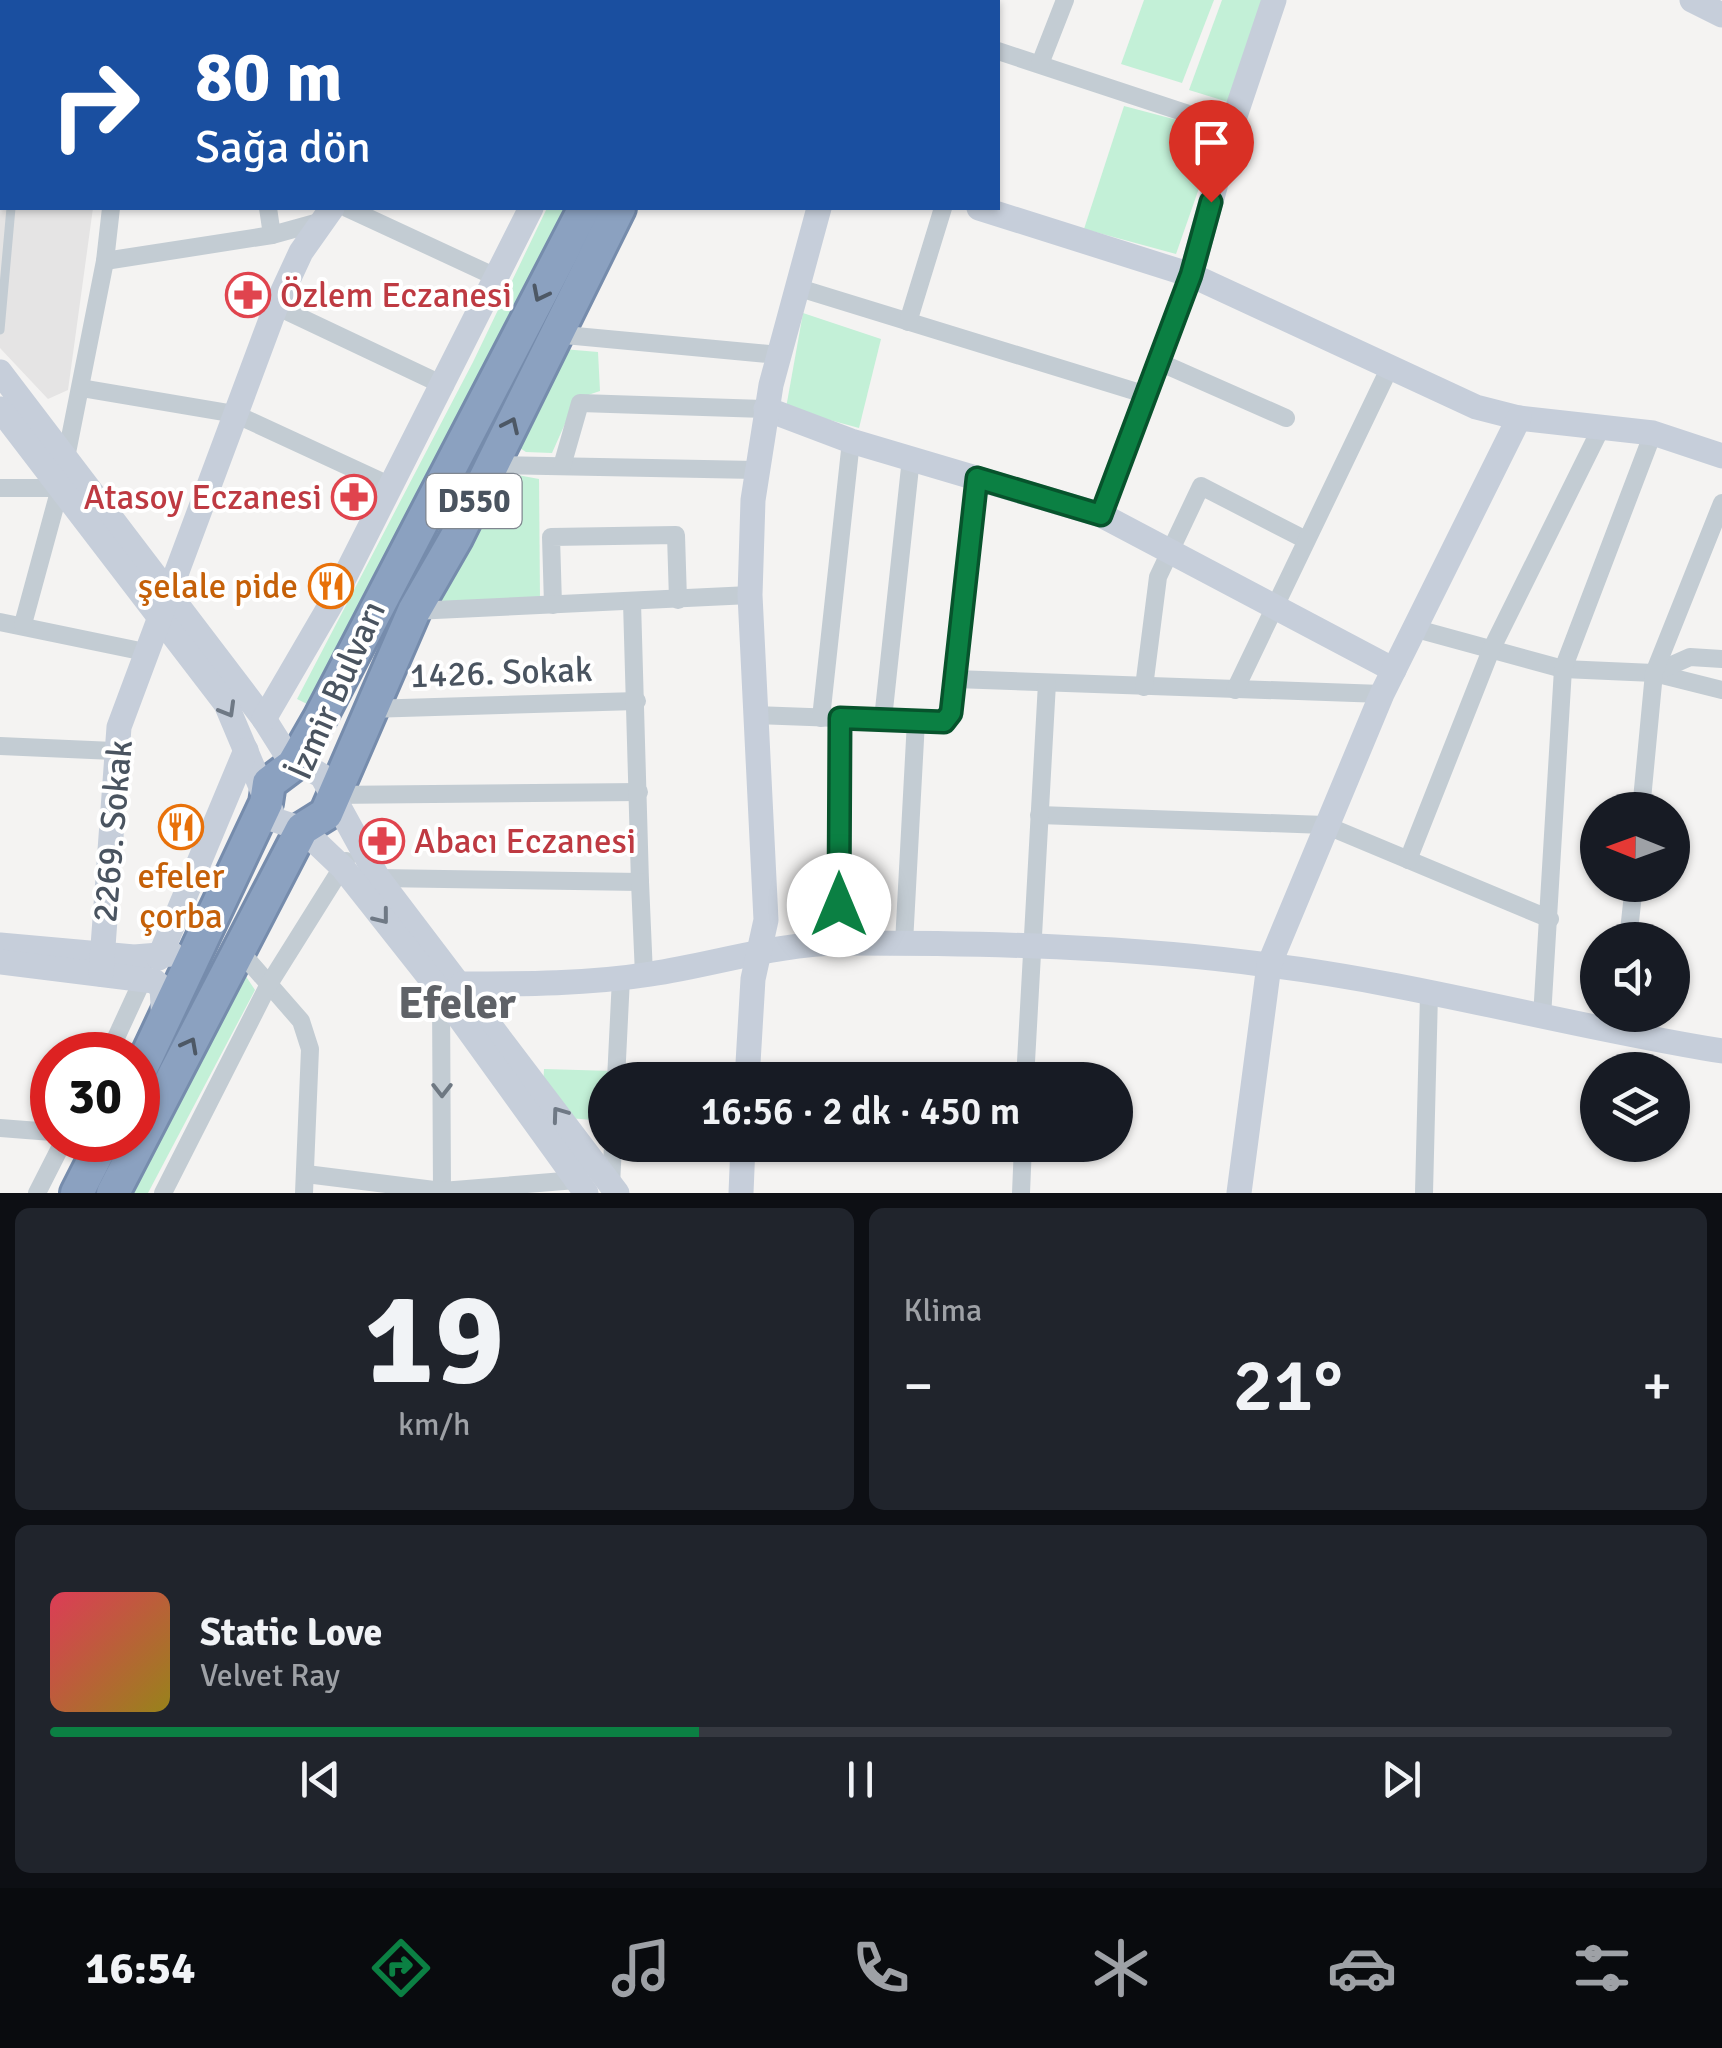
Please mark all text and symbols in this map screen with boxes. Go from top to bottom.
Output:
text: 80 m [195,34,343,120]
icon: right [30,40,160,170]
pin [1169,100,1254,203]
icon: arrive [1184,115,1239,170]
text: Sağa dön [195,120,371,175]
pharmacy icon: Özlem Eczanesi [225,272,271,318]
place label: Özlem Eczanesi [280,274,512,317]
one-way arrow [533,284,552,302]
one-way arrow [498,417,518,435]
pharmacy icon: Atasoy Eczanesi [331,474,377,520]
road number: D550 [426,474,522,528]
place label: Atasoy Eczanesi [83,476,322,519]
restaurant icon: şelale pide [308,563,354,609]
place label: şelale pide [138,565,298,608]
street label: İzmir Bulvarı [278,594,395,786]
street label: 1426. Sokak [409,648,593,697]
one-way arrow [215,699,235,717]
street label: 2269. Sokak [83,738,142,924]
north arrow [1580,792,1690,902]
map controls [1580,792,1690,1162]
restaurant icon: efeler çorba [158,804,204,850]
pharmacy icon: Abacı Eczanesi [359,818,405,864]
place label: Abacı Eczanesi [414,820,636,863]
position arrow [787,853,891,957]
place label: efeler çorba [138,855,224,938]
one-way arrow [370,905,387,923]
button: sound [1580,922,1690,1032]
district label: Efeler [398,976,516,1031]
speed limit sign: 30 [30,1032,160,1162]
one-way arrow [178,1037,197,1055]
button: layers [1580,1052,1690,1162]
one-way arrow [431,1082,453,1098]
text: 16:56 · 2 dk · 450 m [701,1088,1020,1135]
one-way arrow [554,1107,571,1125]
text: 19 [364,1260,504,1420]
text: Klima [904,1291,982,1330]
text: 21° [1233,1339,1343,1432]
text: − [904,1352,933,1420]
text: + [1642,1352,1672,1420]
text: km/h [398,1405,470,1444]
text: Static Love [200,1609,382,1656]
text: Velvet Ray [200,1656,340,1695]
icon: previous [293,1752,348,1807]
icon: pause [833,1752,888,1807]
icon: next [1374,1752,1429,1807]
icon: directions [366,1933,436,2003]
icon: music [606,1933,676,2003]
icon: phone [846,1933,916,2003]
icon: climate [1086,1933,1156,2003]
icon: car [1327,1933,1397,2003]
icon: filters [1567,1933,1637,2003]
text: 16:54 [85,1941,196,1996]

